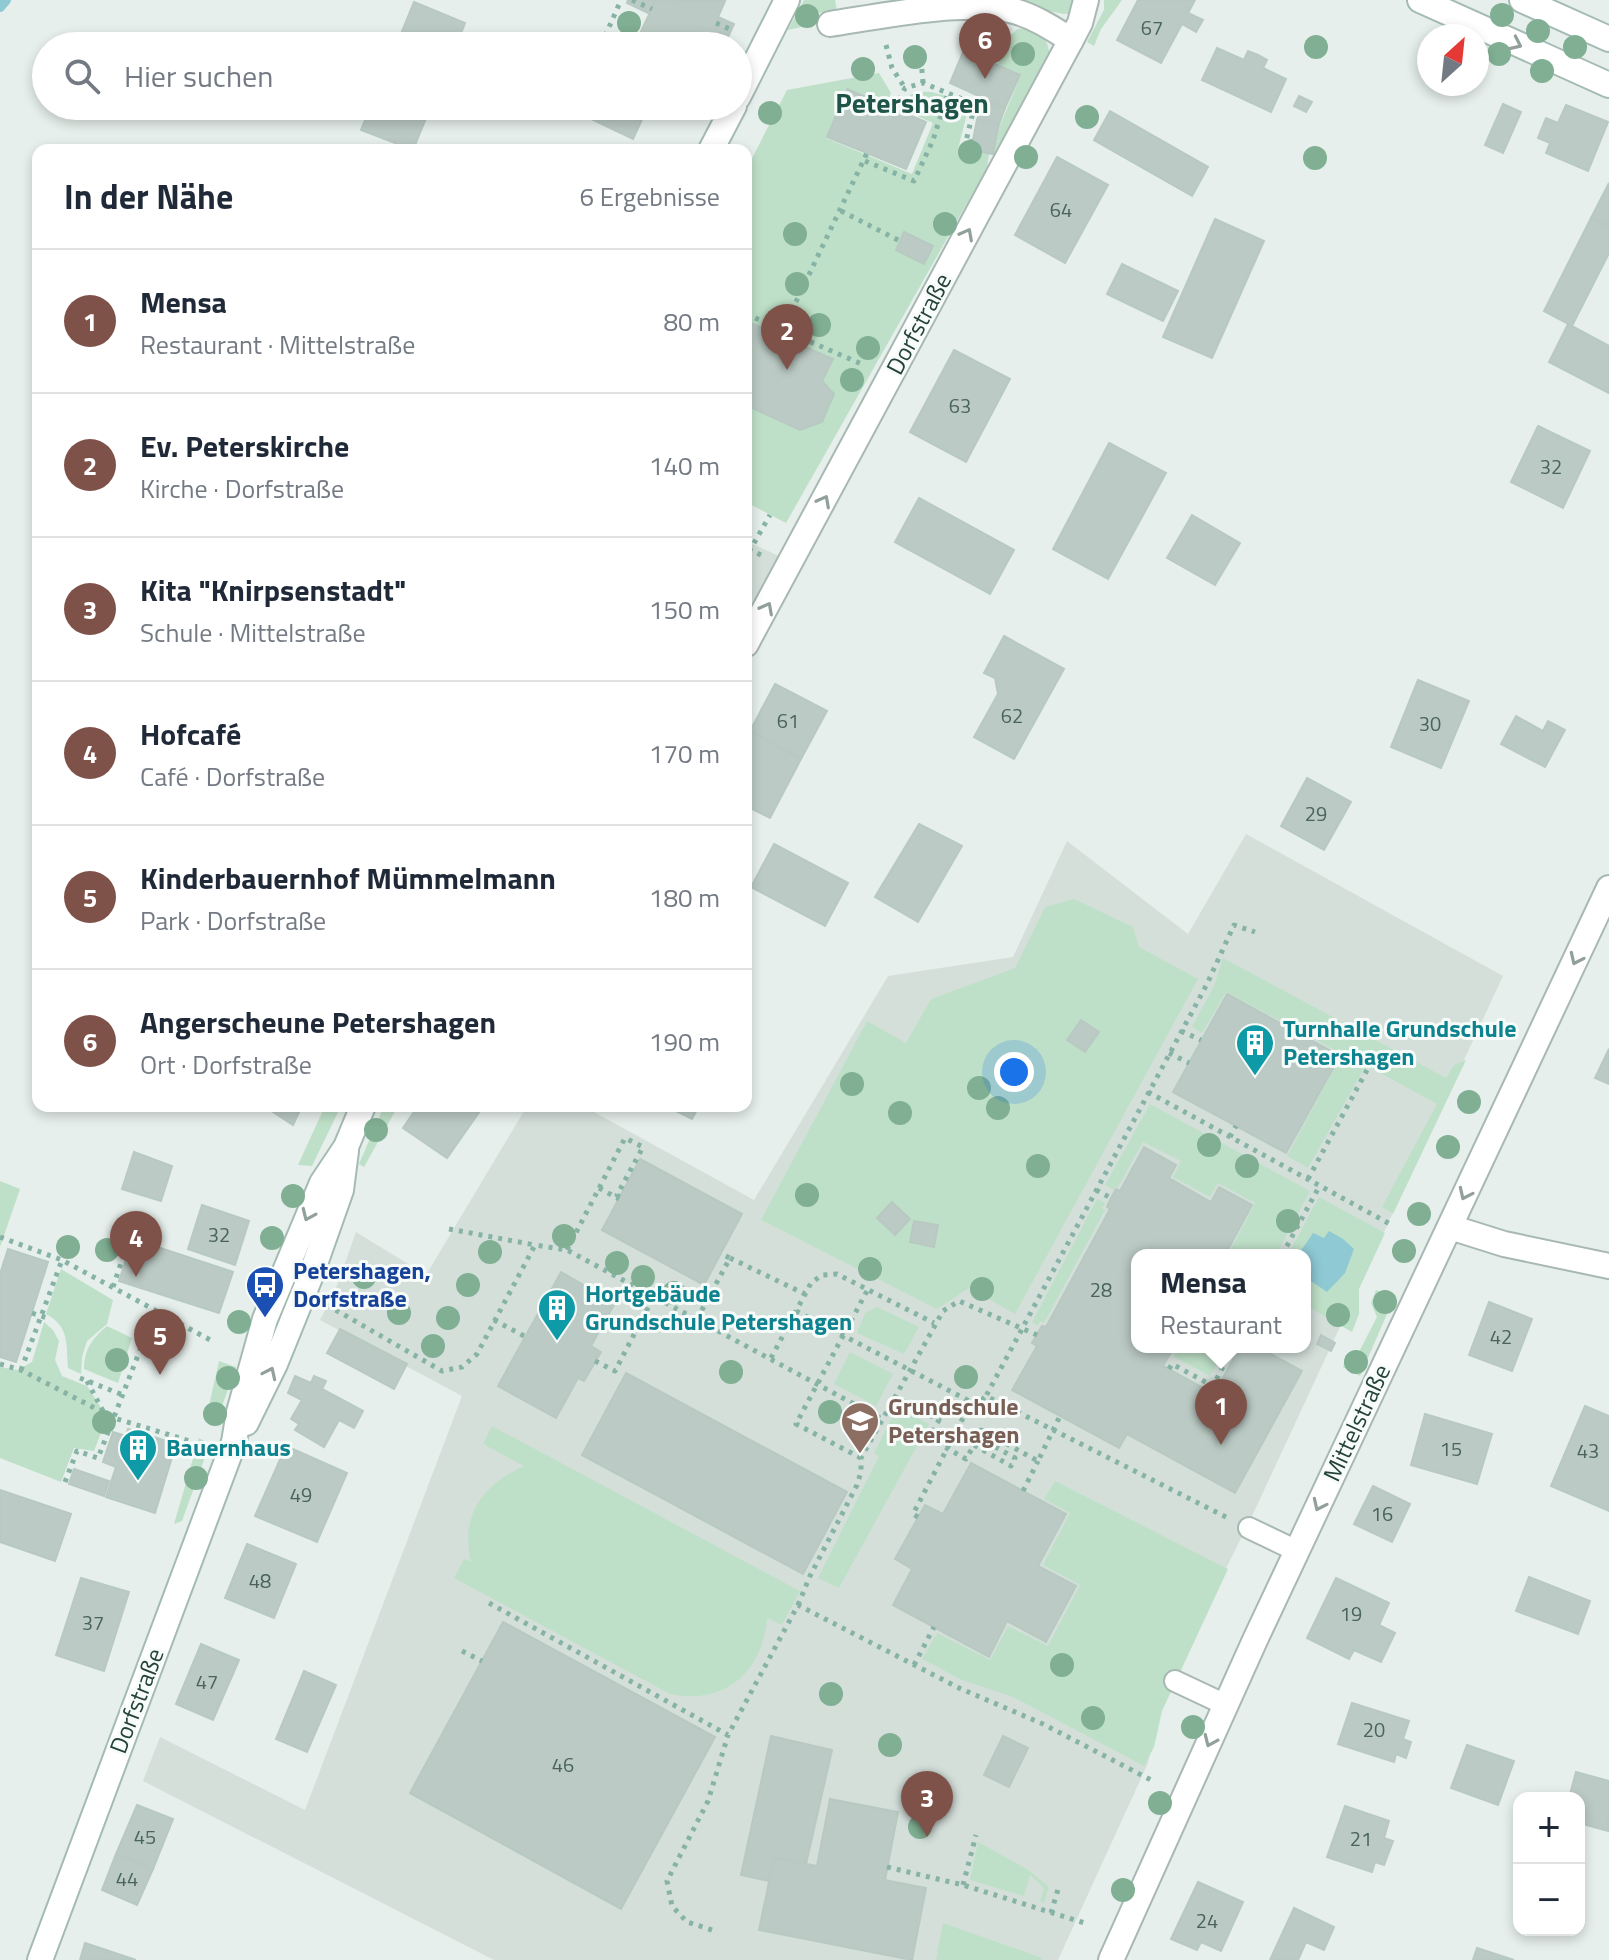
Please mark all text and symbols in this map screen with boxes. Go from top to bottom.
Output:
house number: 67 [1141,12,1163,43]
pin: 6 [959,13,1011,79]
north arrow [1417,24,1489,96]
search box [32,32,752,120]
one-way arrow [1508,34,1523,50]
text: Hier suchen [124,53,273,99]
icon: search [60,54,104,98]
district label: Petershagen [835,81,989,124]
text: In der Nähe [64,170,233,222]
text: 6 Ergebnisse [579,177,720,216]
house number: 64 [1050,194,1072,225]
one-way arrow [957,228,972,243]
street label: Dorfstraße [876,266,960,381]
text: Mensa [140,279,227,325]
text: 1 [83,302,97,341]
text: 80 m [663,302,720,341]
pin: 2 [761,304,813,370]
text: Restaurant · Mittelstraße [140,325,415,364]
house number: 63 [949,390,971,421]
text: Ev. Peterskirche [140,423,349,469]
text: 2 [83,446,97,485]
text: 140 m [649,446,720,485]
house number: 32 [1540,451,1562,482]
text: Kirche · Dorfstraße [140,469,344,508]
one-way arrow [814,496,830,510]
text: Kita "Knirpsenstadt" [140,567,406,613]
text: 3 [83,590,97,629]
text: 150 m [649,590,720,629]
one-way arrow [757,602,773,616]
text: Schule · Mittelstraße [140,613,366,652]
house number: 62 [1001,700,1023,731]
house number: 61 [777,705,799,736]
house number: 30 [1419,708,1441,739]
text: Hofcafé [140,711,241,757]
text: 4 [83,734,97,773]
text: 170 m [649,734,720,773]
text: Café · Dorfstraße [140,757,325,796]
house number: 29 [1305,798,1327,829]
text: Kinderbauernhof Mümmelmann [140,855,556,901]
text: 5 [83,878,97,917]
text: 180 m [649,878,720,917]
text: Park · Dorfstraße [140,901,326,940]
one-way arrow [1570,950,1586,965]
text: Angerscheune Petershagen [140,999,496,1045]
place label: Turnhalle Grundschule Petershagen [1283,1010,1516,1074]
text: 6 [83,1022,97,1061]
text: 190 m [649,1022,720,1061]
building icon: Turnhalle Grundschule Petershagen [1234,1022,1276,1077]
text: Ort · Dorfstraße [140,1045,312,1084]
your location [994,1052,1034,1092]
one-way arrow [1459,1186,1475,1200]
one-way arrow [302,1207,318,1221]
pin: 4 [110,1211,162,1277]
house number: 32 [208,1219,230,1250]
popup [1131,1249,1311,1353]
place label: Petershagen, Dorfstraße [293,1252,431,1316]
text: Mensa [1160,1259,1247,1305]
bus stop icon: Petershagen, Dorfstraße [244,1264,286,1319]
house number: 28 [1090,1274,1112,1305]
place label: Hortgebäude Grundschule Petershagen [585,1275,852,1339]
building icon: Hortgebäude Grundschule Petershagen [536,1287,578,1342]
text: Restaurant [1160,1305,1282,1344]
pin: 5 [134,1309,186,1375]
house number: 42 [1490,1321,1512,1352]
street label: Mittelstraße [1313,1358,1399,1487]
one-way arrow [260,1367,276,1381]
pin: 1 [1195,1379,1247,1445]
place label: Grundschule Petershagen [888,1388,1019,1452]
school or university icon: Grundschule Petershagen [839,1400,881,1455]
building icon: Bauernhaus [117,1427,159,1482]
place label: Bauernhaus [166,1429,291,1465]
house number: 15 [1440,1433,1462,1464]
house number: 43 [1577,1435,1599,1466]
house number: 49 [290,1479,312,1510]
one-way arrow [1313,1497,1329,1512]
house number: 16 [1371,1498,1393,1529]
house number: 48 [249,1565,271,1596]
house number: 19 [1340,1598,1362,1629]
house number: 37 [82,1607,104,1638]
street label: Dorfstraße [100,1643,173,1759]
house number: 47 [196,1666,218,1697]
house number: 20 [1363,1714,1385,1745]
one-way arrow [1204,1733,1220,1748]
house number: 46 [552,1749,574,1780]
pin: 3 [901,1771,953,1837]
map controls [1513,1792,1585,1936]
button: + [1513,1792,1585,1864]
house number: 45 [134,1821,156,1852]
house number: 21 [1350,1823,1372,1854]
house number: 44 [116,1863,138,1894]
button: − [1513,1864,1585,1936]
house number: 24 [1196,1905,1218,1936]

